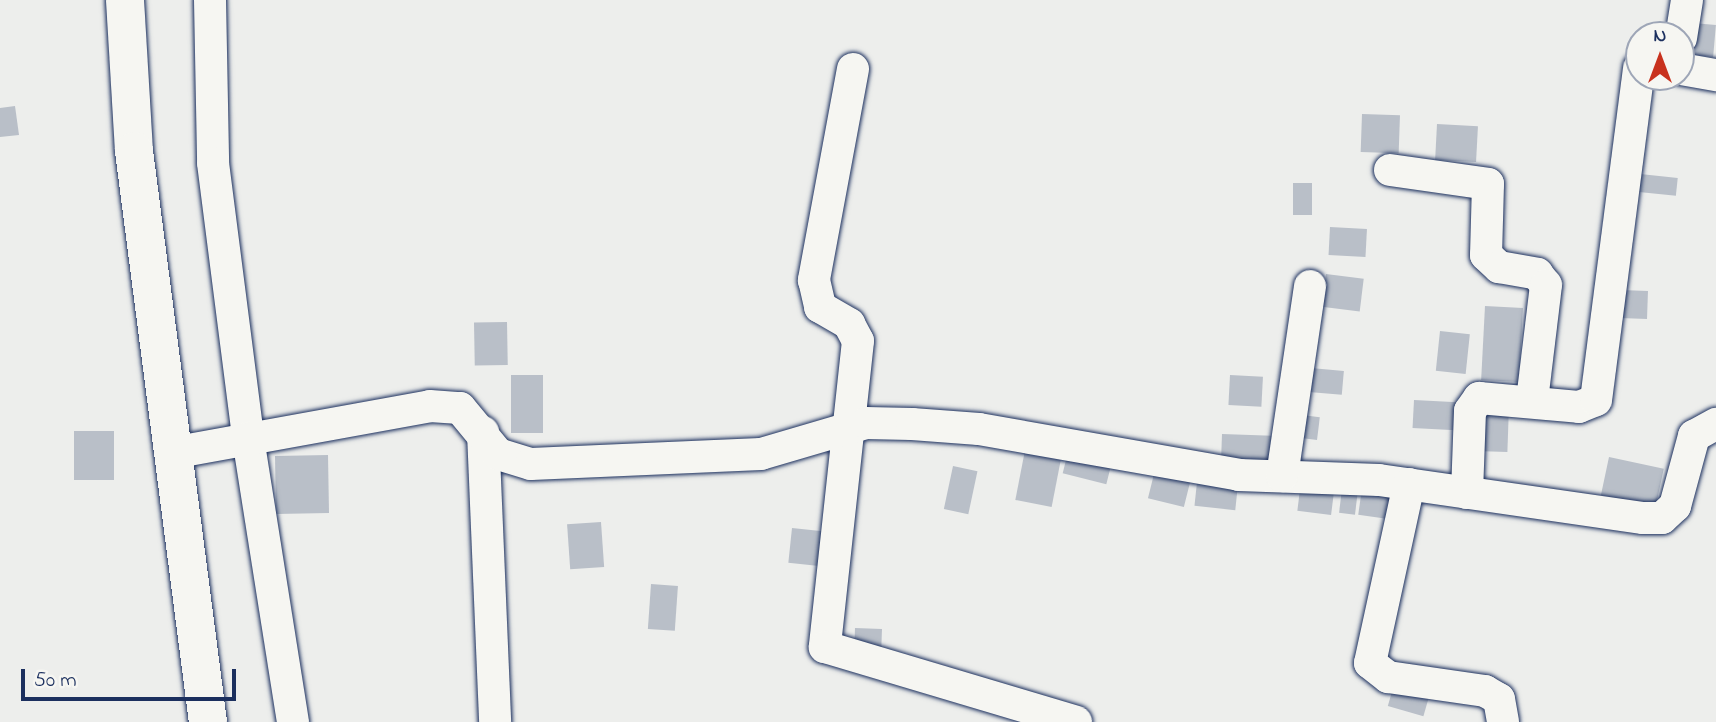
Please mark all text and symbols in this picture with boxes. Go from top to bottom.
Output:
north arrow [1625,21,1695,91]
text: N [1654,23,1666,50]
scale bar [24,656,240,700]
text: 50 m [34,666,77,696]

